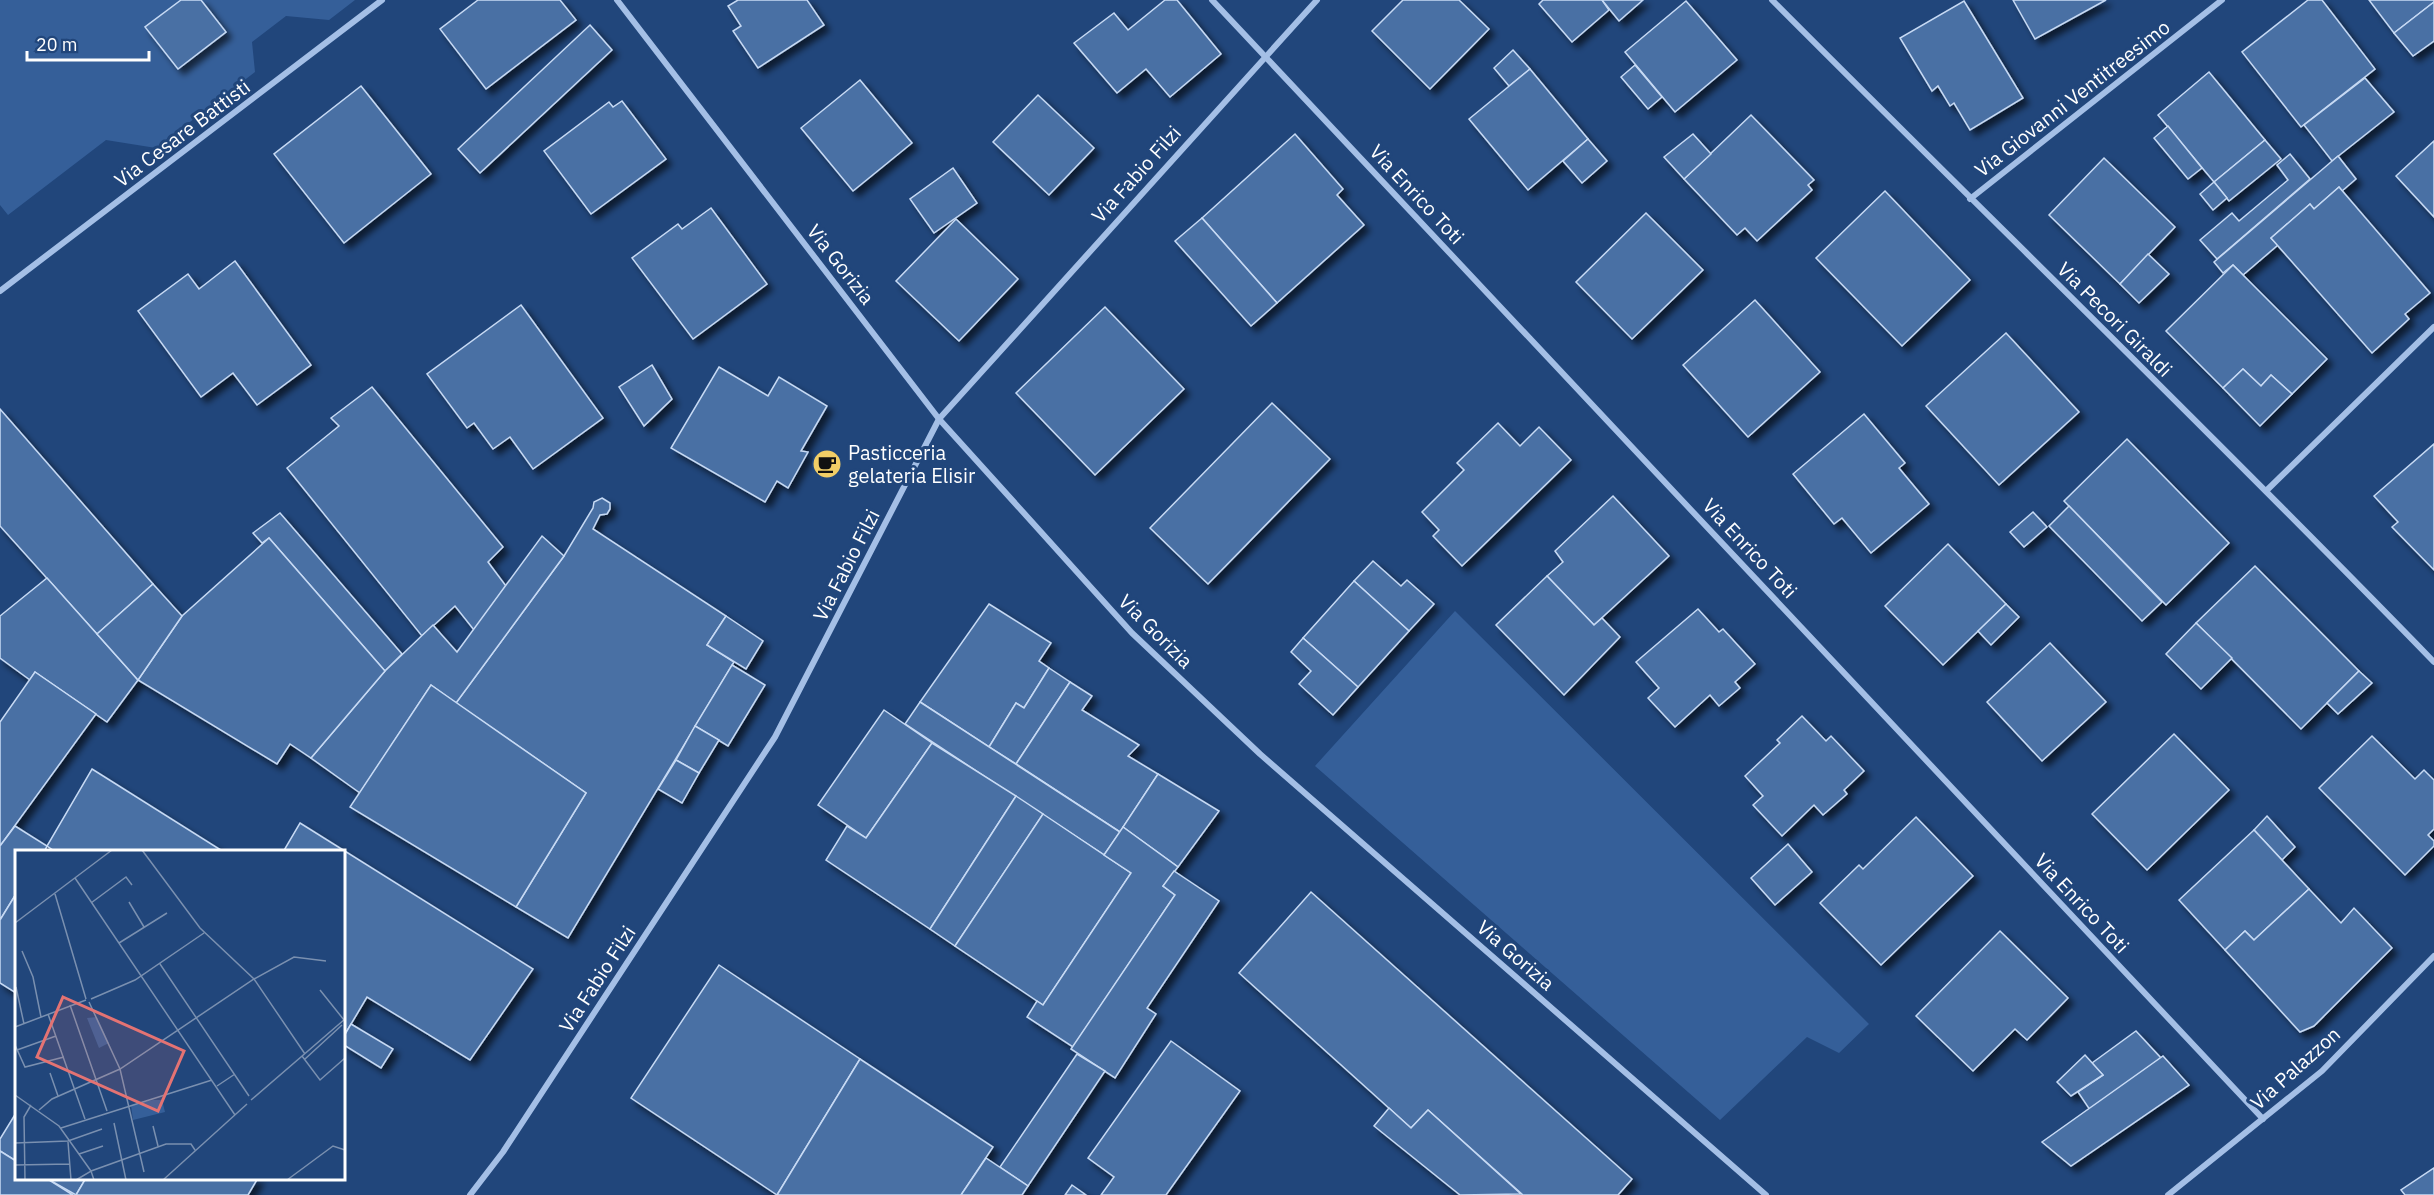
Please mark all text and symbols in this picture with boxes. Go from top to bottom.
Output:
street label: Via Giovanni Ventitreesimo [1969,13,2175,183]
scale bar [27,24,148,62]
text: 20 m [36,33,78,56]
street label: Via Cesare Battisti [109,73,255,193]
street label: Via Fabio Filzi [1085,120,1187,228]
street label: Via Enrico Toti [1364,138,1470,250]
street label: Via Gorizia [801,218,881,310]
street label: Via Pecori Giraldi [2052,256,2178,382]
place label: Pasticceria gelateria Elisir [848,439,975,489]
cafe icon: Pasticceria gelateria Elisir [811,448,843,480]
street label: Via Enrico Toti [1697,492,1803,604]
street label: Via Fabio Filzi [806,504,886,626]
street label: Via Gorizia [1113,588,1199,674]
street label: Via Enrico Toti [2029,847,2135,959]
inset map [15,850,345,1180]
street label: Via Gorizia [1471,914,1561,997]
street label: Via Fabio Filzi [552,920,642,1038]
street label: Via Palazzon [2244,1020,2346,1116]

